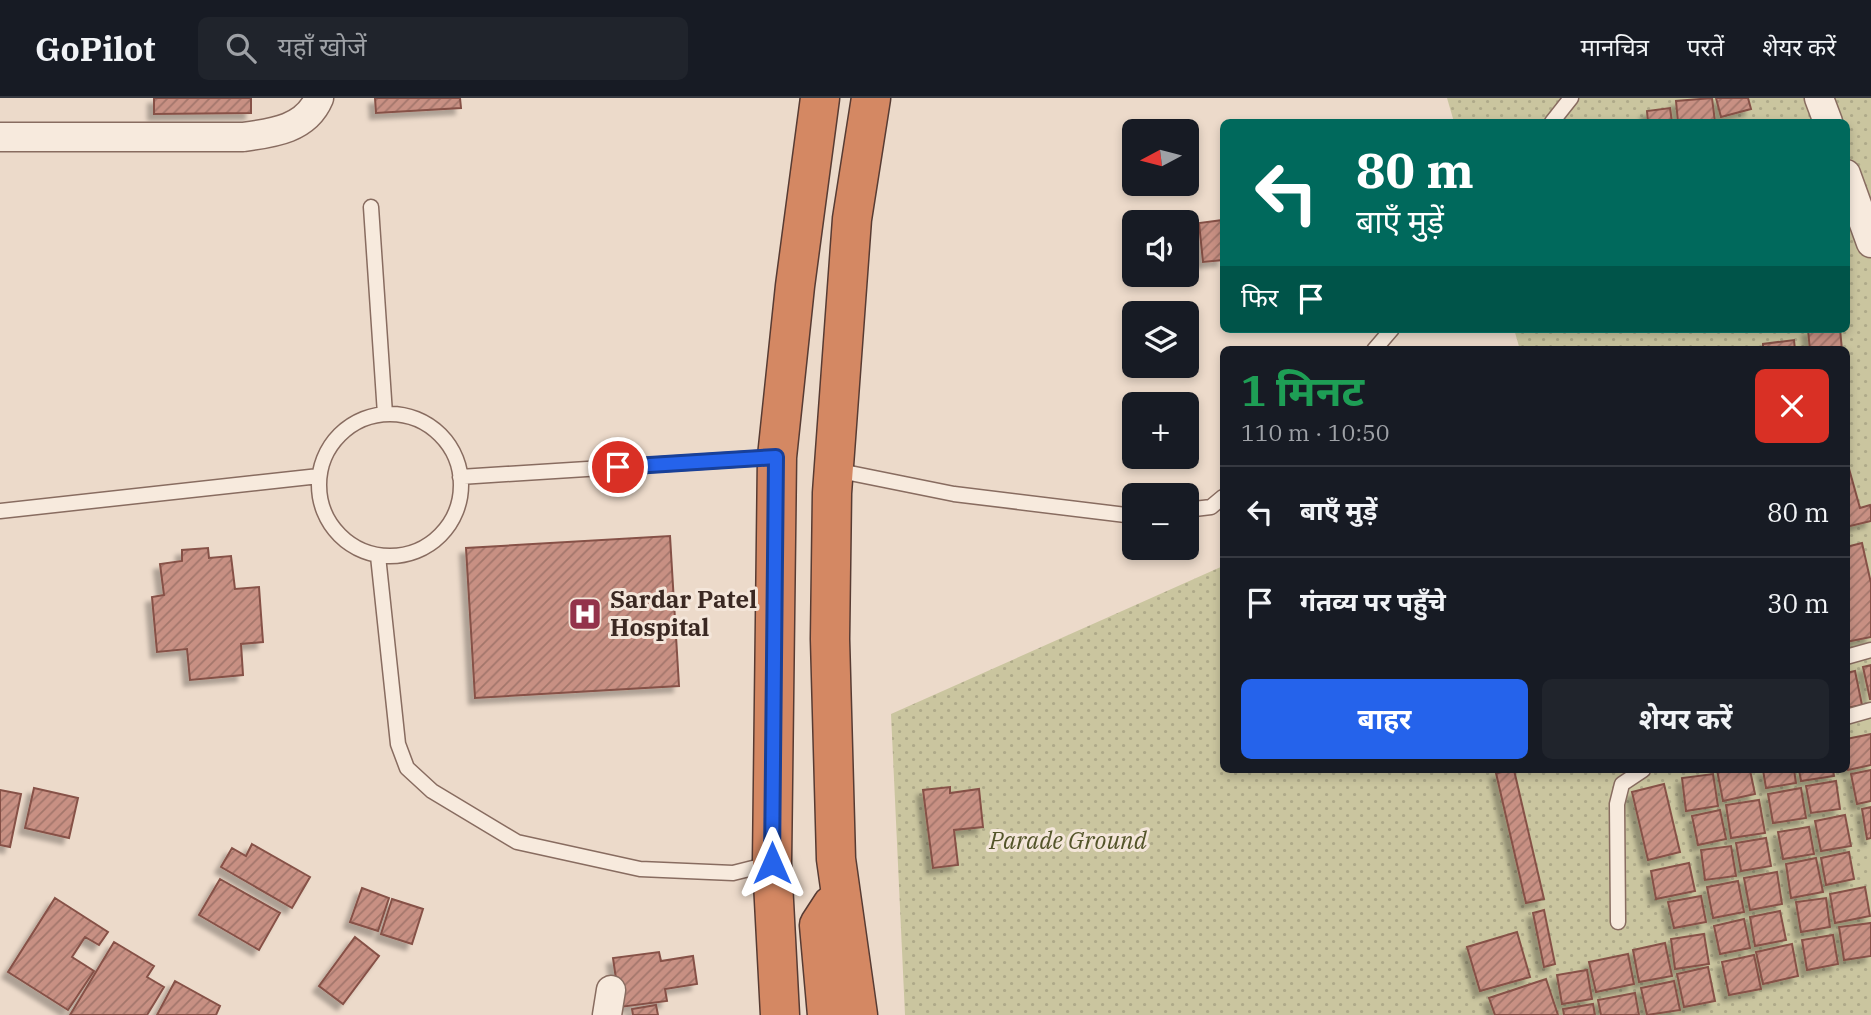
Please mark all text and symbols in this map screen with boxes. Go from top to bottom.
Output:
search box [198,17,688,80]
text: GoPilot [35,27,156,70]
icon: search [222,29,260,67]
text: यहाँ खोजें [278,29,367,63]
text: मानचित्र [1580,31,1649,63]
text: परतें [1687,31,1724,63]
text: शेयर करें [1762,31,1836,63]
north arrow [1122,119,1199,196]
map controls [1122,119,1199,560]
text: 80 m [1356,138,1474,201]
icon: left [1241,147,1332,238]
text: बाएँ मुड़ें [1356,200,1444,242]
button: sound [1122,210,1199,287]
text: फिर [1241,280,1278,314]
icon: arrive [1292,280,1330,318]
button: layers [1122,301,1199,378]
text: 1 मिनट [1241,363,1364,418]
button: close [1755,369,1829,443]
button: + [1122,392,1199,469]
text: 110 m · 10:50 [1241,417,1390,447]
pin [588,437,648,497]
icon: arrive [599,448,637,486]
button: − [1122,483,1199,560]
icon: left [1241,493,1279,531]
text: बाएँ मुड़ें [1300,493,1377,527]
text: 80 m [1767,495,1829,529]
place label: Sardar Patel Hospital [610,583,757,643]
icon: arrive [1241,584,1279,622]
text: गंतव्य पर पहुँचे [1300,584,1446,618]
text: 30 m [1767,586,1829,620]
hospital icon: Sardar Patel Hospital [566,595,604,633]
button: बाहर [1241,679,1528,759]
button: शेयर करें [1542,679,1829,759]
park label: Parade Ground [988,824,1148,856]
position arrow [735,826,809,900]

